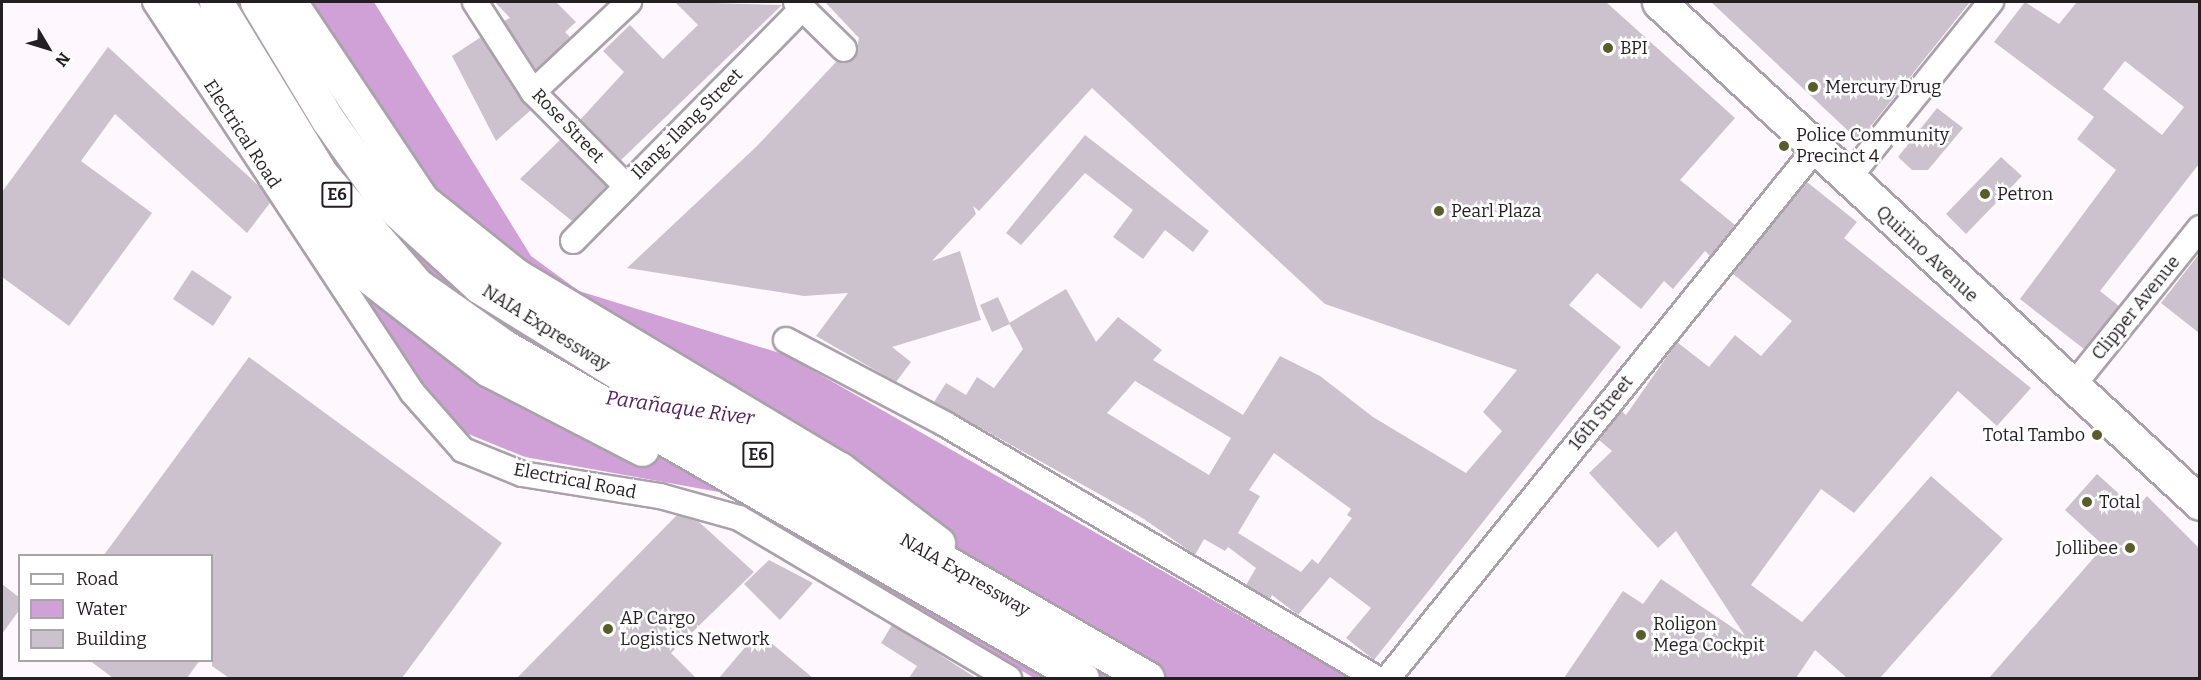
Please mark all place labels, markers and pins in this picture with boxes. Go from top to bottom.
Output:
place label: BPI [1620,37,1648,59]
marker: BPI [1601,41,1615,55]
place label: Mercury Drug [1825,76,1941,98]
marker: Mercury Drug [1806,80,1820,94]
place label: Police Community Precinct 4 [1796,125,1949,168]
marker: Police Community Precinct 4 [1777,139,1791,153]
place label: Petron [1997,183,2053,205]
marker: Petron [1978,187,1992,201]
place label: Pearl Plaza [1451,200,1541,222]
marker: Pearl Plaza [1432,204,1446,218]
place label: Total Tambo [1983,424,2085,446]
marker: Total Tambo [2090,428,2104,442]
place label: Total [2099,491,2140,513]
marker: Total [2080,495,2094,509]
place label: Jollibee [2056,537,2118,559]
marker: Jollibee [2123,541,2137,555]
place label: AP Cargo Logistics Network [620,608,770,650]
place label: Roligon Mega Cockpit [1653,614,1765,656]
marker: AP Cargo Logistics Network [601,622,615,636]
marker: Roligon Mega Cockpit [1634,628,1648,642]

